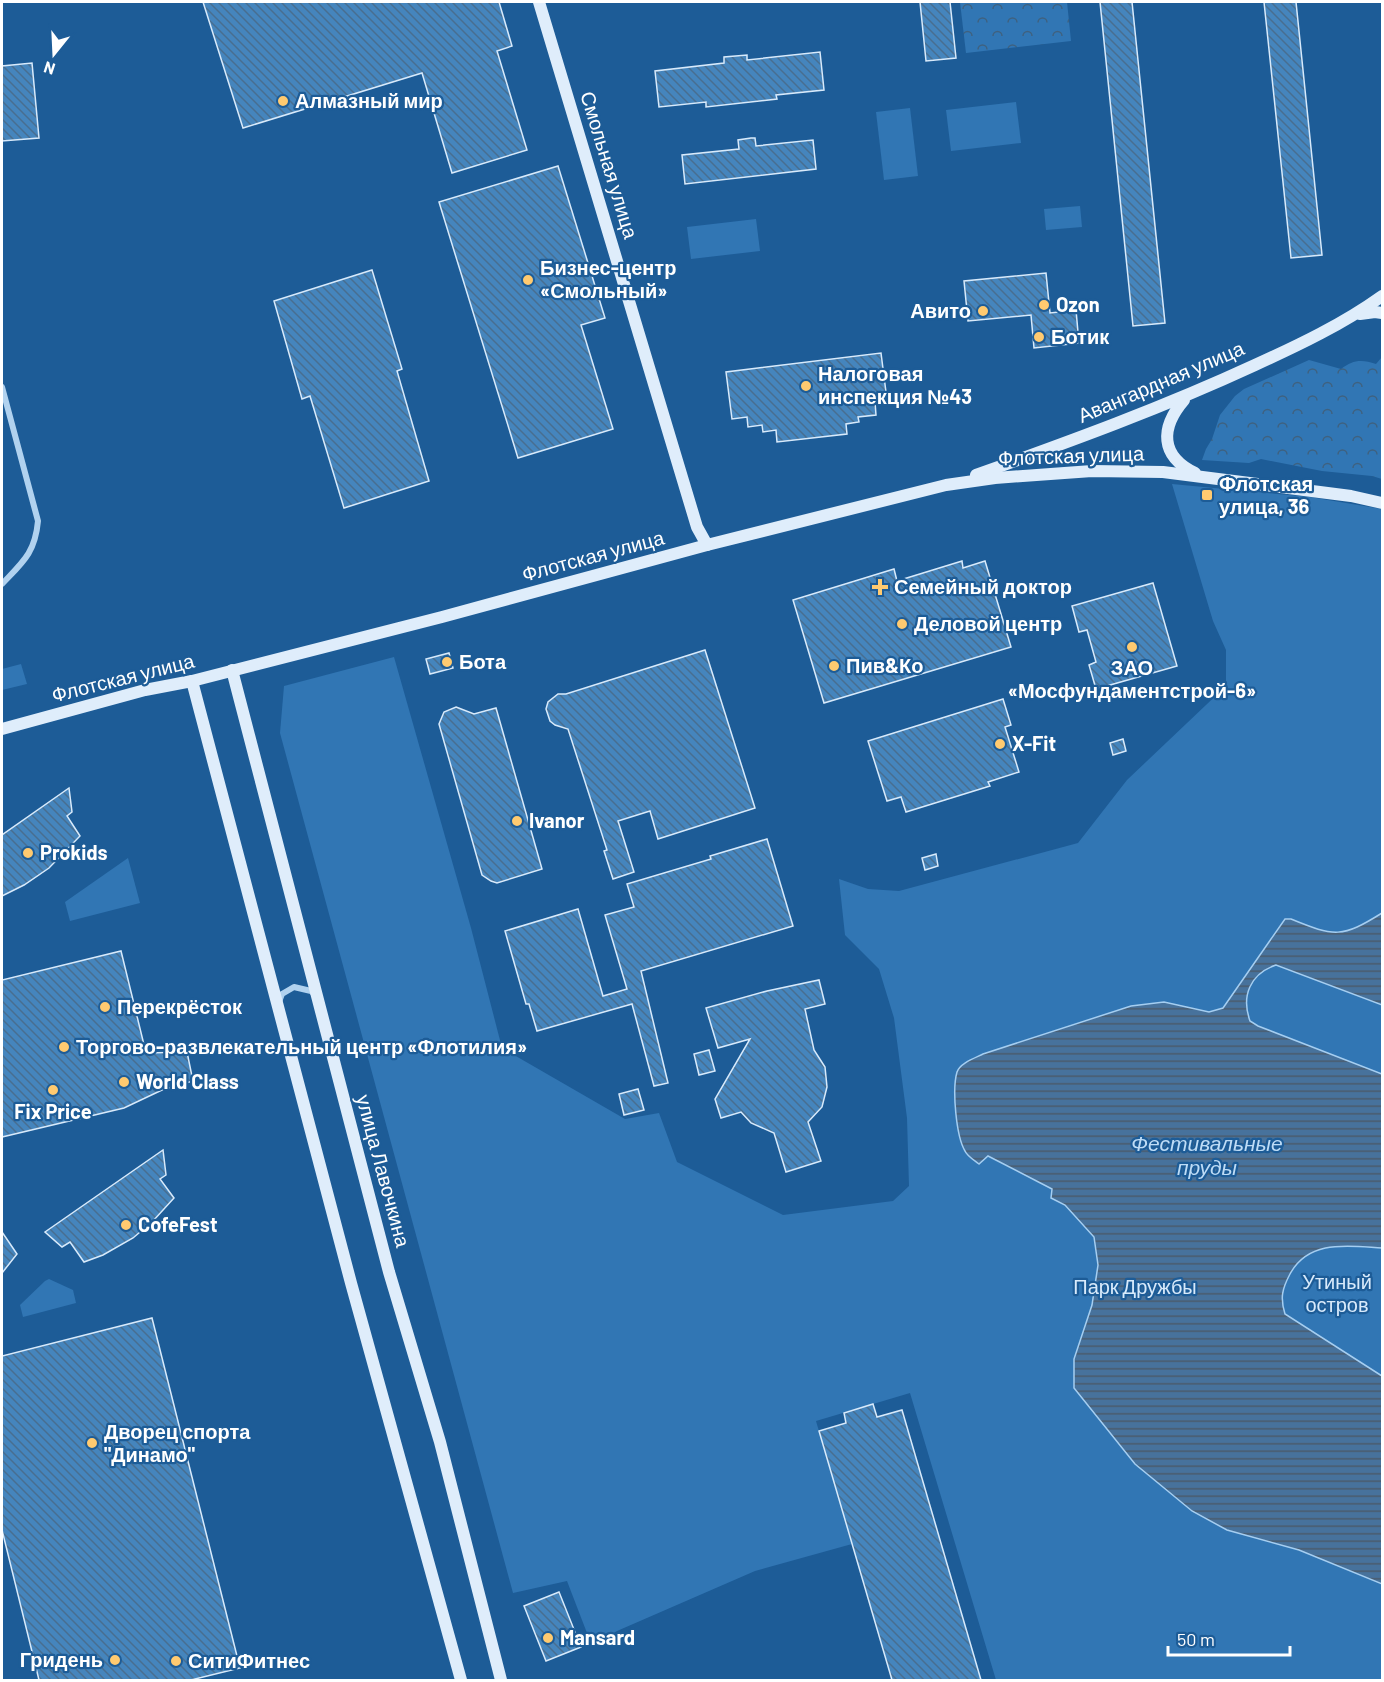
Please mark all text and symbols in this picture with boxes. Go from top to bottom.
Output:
north arrow [24,24,84,84]
text: N [41,58,57,79]
place label: Алмазный мир [295,88,443,112]
street label: Смольная улица [576,88,644,242]
marker: Алмазный мир [276,94,290,108]
place label: Бизнес-центр «Смольный» [540,255,676,302]
marker: Бизнес-центр «Смольный» [521,273,535,287]
place label: Ozon [1056,292,1100,316]
place label: Авито [910,298,971,322]
marker: Ozon [1037,298,1051,312]
marker: Авито [976,304,990,318]
place label: Ботик [1051,324,1110,348]
marker: Ботик [1032,330,1046,344]
street label: Авангардная улица [1074,335,1248,427]
place label: Налоговая инспекция №43 [818,361,972,408]
marker: Налоговая инспекция №43 [799,379,813,393]
street label: Флотская улица [997,440,1145,470]
place label: Флотская улица, 36 [1219,471,1313,518]
marker: Флотская улица, 36 [1200,488,1214,502]
street label: Флотская улица [519,524,667,586]
place label: Семейный доктор [894,574,1072,598]
marker: Семейный доктор [871,578,889,596]
place label: Деловой центр [914,611,1062,635]
marker: Деловой центр [895,617,909,631]
marker: ЗАО «Мосфундаментстрой-6» [1125,640,1139,654]
street label: Флотская улица [49,647,197,706]
place label: Бота [459,649,507,673]
place label: Пив&Ко [846,653,924,677]
marker: Бота [440,655,454,669]
place label: ЗАО «Мосфундаментстрой-6» [1008,655,1256,702]
marker: Пив&Ко [827,659,841,673]
place label: X-Fit [1012,731,1056,755]
marker: X-Fit [993,737,1007,751]
place label: Ivanor [529,808,585,832]
marker: Ivanor [510,814,524,828]
place label: Prokids [40,840,108,864]
marker: Prokids [21,846,35,860]
place label: Перекрёсток [117,994,243,1018]
marker: Перекрёсток [98,1000,112,1014]
place label: Торгово-развлекательный центр «Флотилия» [76,1034,527,1058]
marker: Торгово-развлекательный центр «Флотилия» [57,1040,71,1054]
place label: World Class [136,1069,239,1093]
marker: World Class [117,1075,131,1089]
marker: Fix Price [46,1083,60,1097]
street label: улица Лавочкина [352,1092,416,1250]
place label: Fix Price [14,1099,92,1123]
water label: Фестивальные пруды [1131,1130,1283,1179]
place label: CofeFest [138,1212,217,1236]
marker: CofeFest [119,1218,133,1232]
park label: Утиный остров [1302,1269,1372,1316]
park label: Парк Дружбы [1073,1274,1197,1298]
place label: Дворец спорта "Динамо" [104,1419,251,1466]
marker: Дворец спорта "Динамо" [85,1436,99,1450]
scale bar [1168,1619,1290,1657]
place label: Mansard [560,1625,635,1649]
text: 50 m [1177,1628,1215,1650]
marker: Mansard [541,1631,555,1645]
place label: Гридень [20,1647,103,1671]
place label: СитиФитнес [188,1648,310,1672]
marker: Гридень [108,1653,122,1667]
marker: СитиФитнес [169,1654,183,1668]

